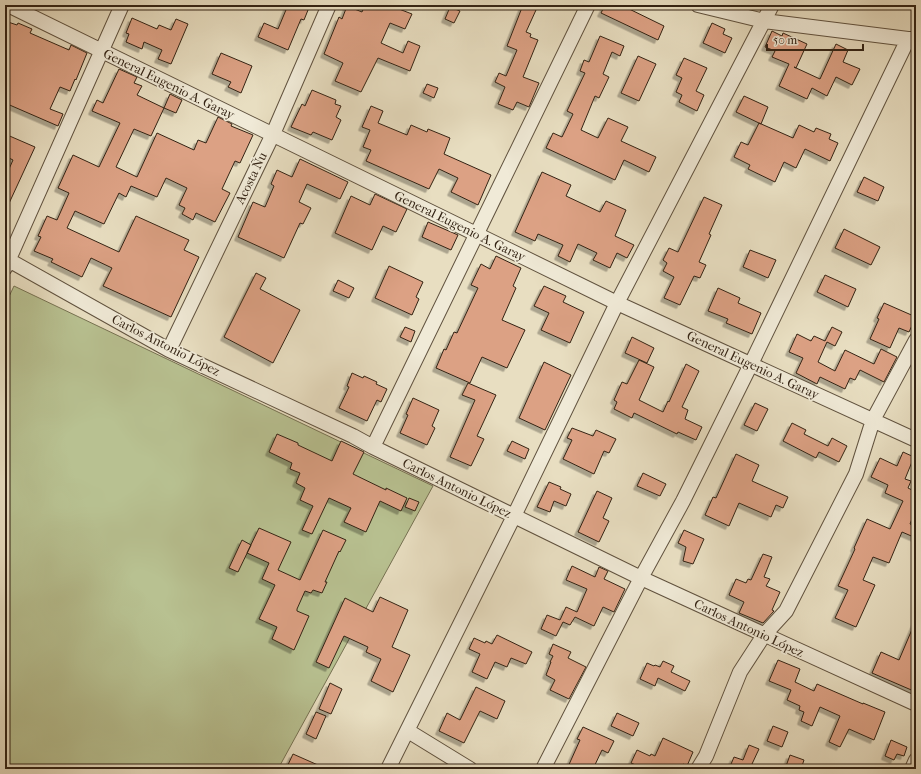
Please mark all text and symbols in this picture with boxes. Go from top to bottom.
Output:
scale bar [767,26,863,52]
text: 50 m [773,33,797,47]
street label: General Eugenio A. Garay [101,46,238,123]
street label: Acosta Ñu [232,149,270,207]
street label: General Eugenio A. Garay [392,188,529,265]
street label: Carlos Antonio López [109,311,223,379]
street label: General Eugenio A. Garay [684,328,822,403]
street label: Carlos Antonio López [400,455,514,521]
street label: Carlos Antonio López [692,596,806,660]

